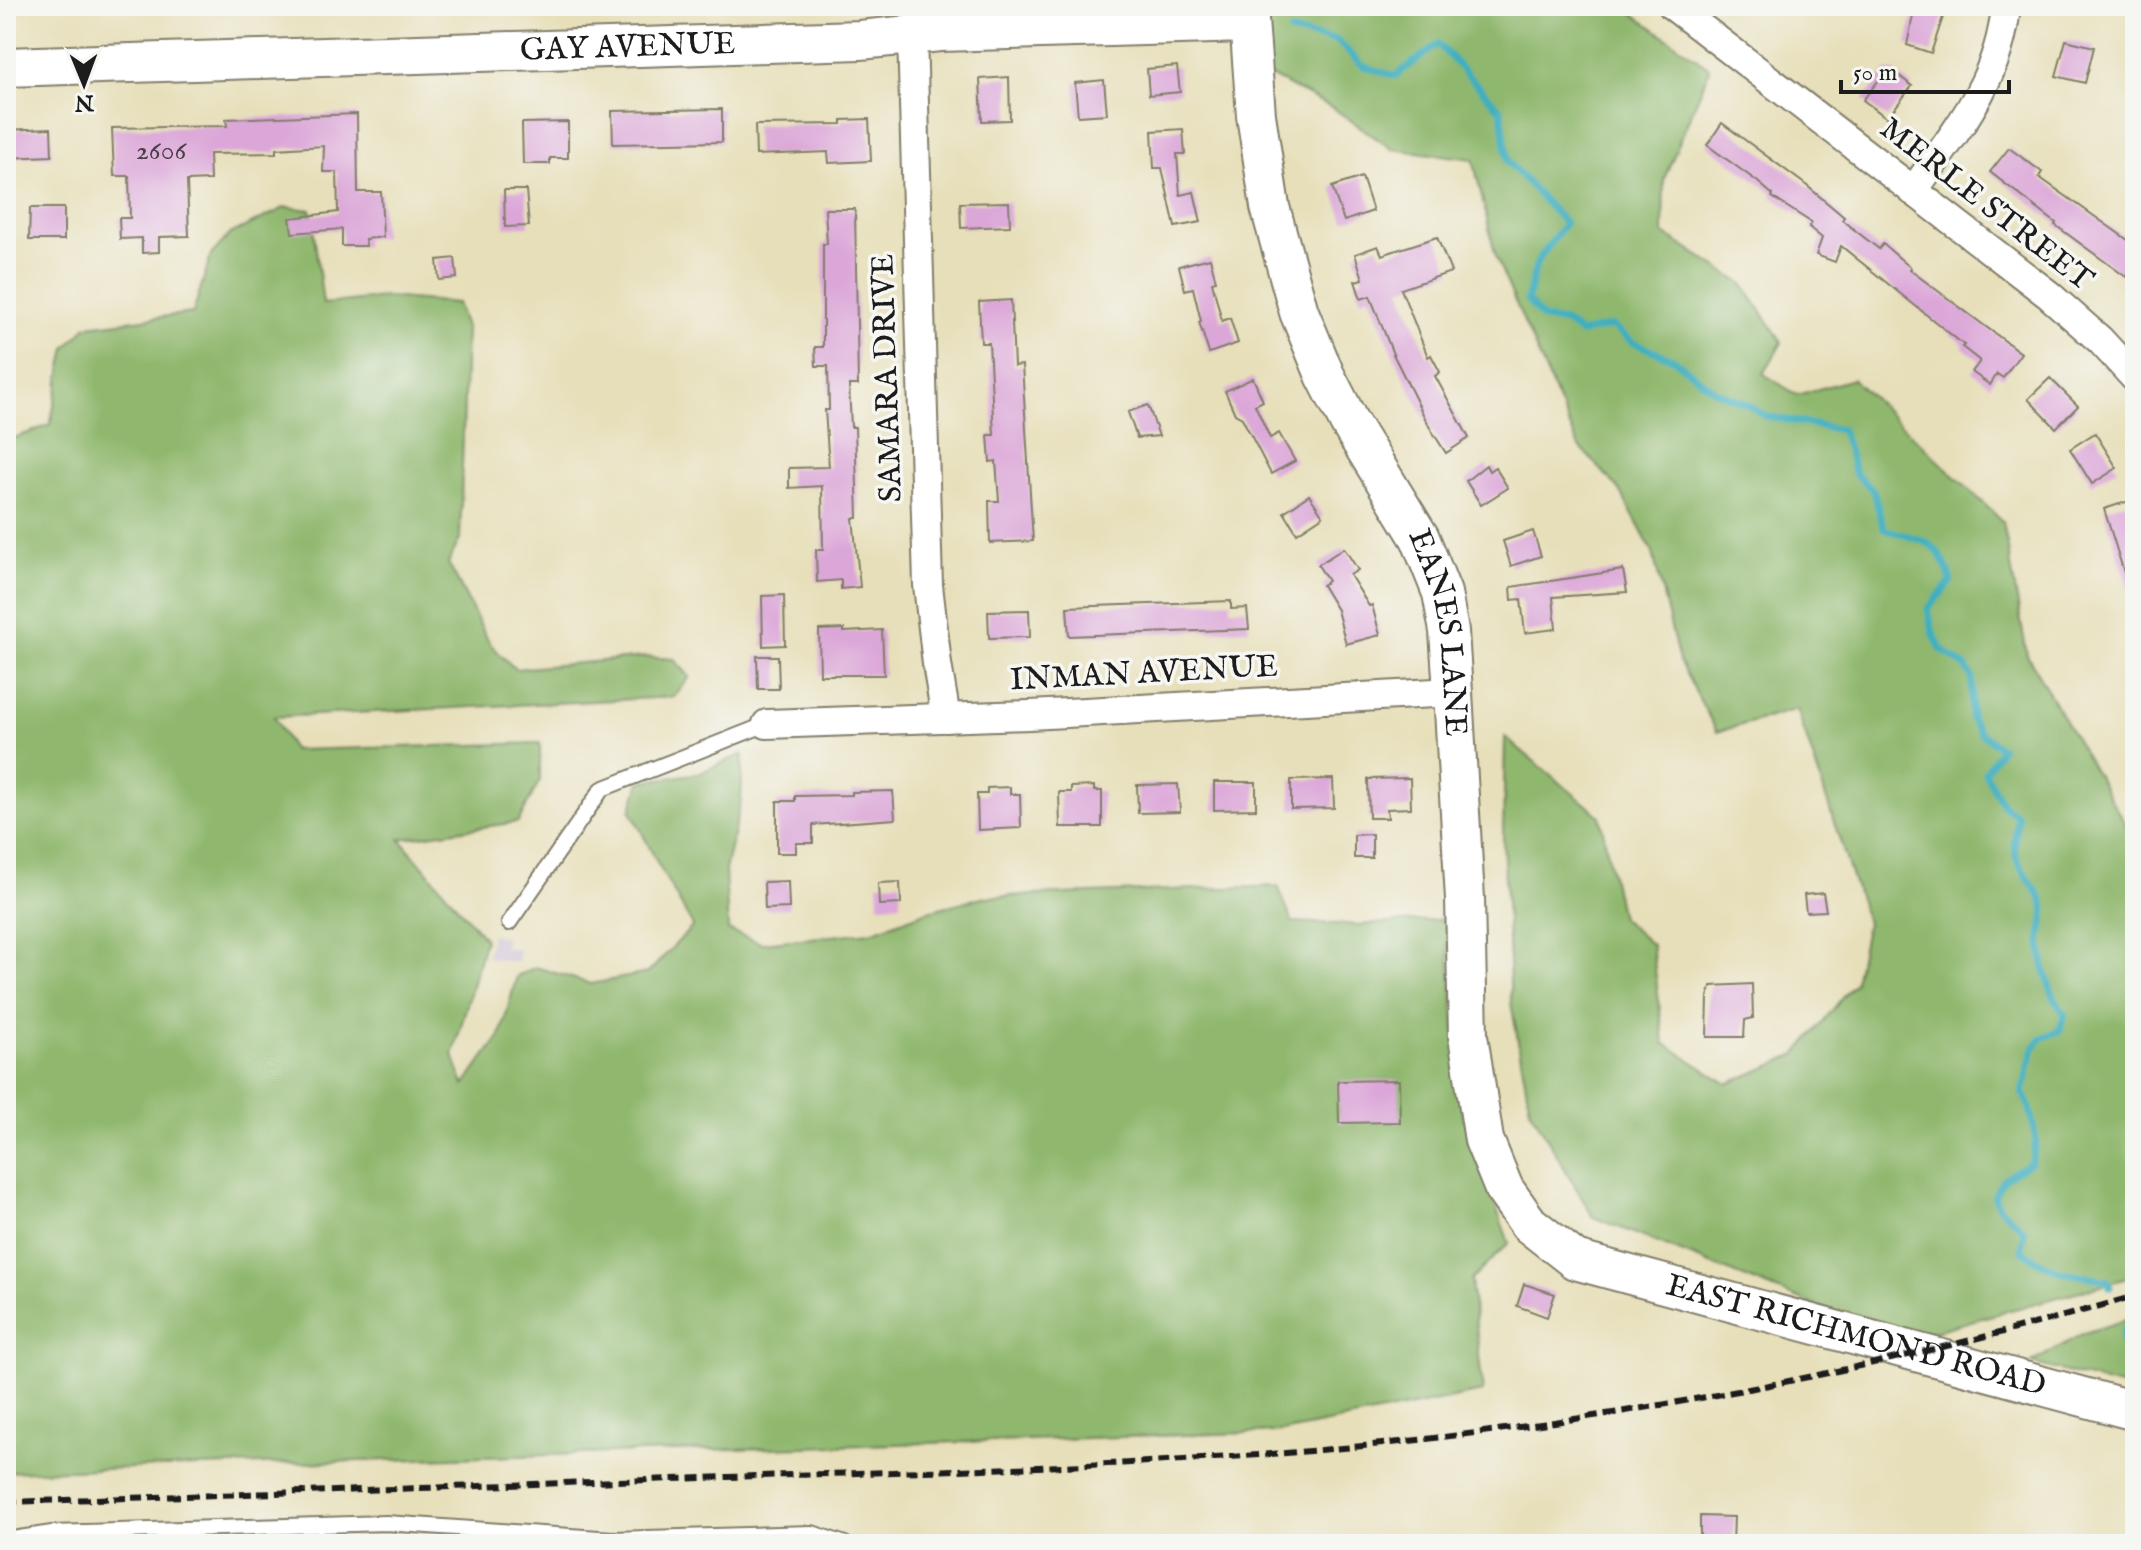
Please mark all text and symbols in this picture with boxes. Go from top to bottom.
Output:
street label: GAY AVENUE [519,23,736,71]
north arrow [44,44,124,124]
scale bar [1841,44,2009,94]
text: 50 m [1853,58,1897,89]
text: N [75,88,95,116]
street label: MERLE STREET [1871,109,2101,301]
house number: 2606 [136,134,187,169]
street label: SAMARA DRIVE [863,253,913,503]
street label: EANES LANE [1398,523,1476,738]
street label: INMAN AVENUE [1009,647,1279,701]
street label: EAST RICHMOND ROAD [1661,1265,2050,1406]

